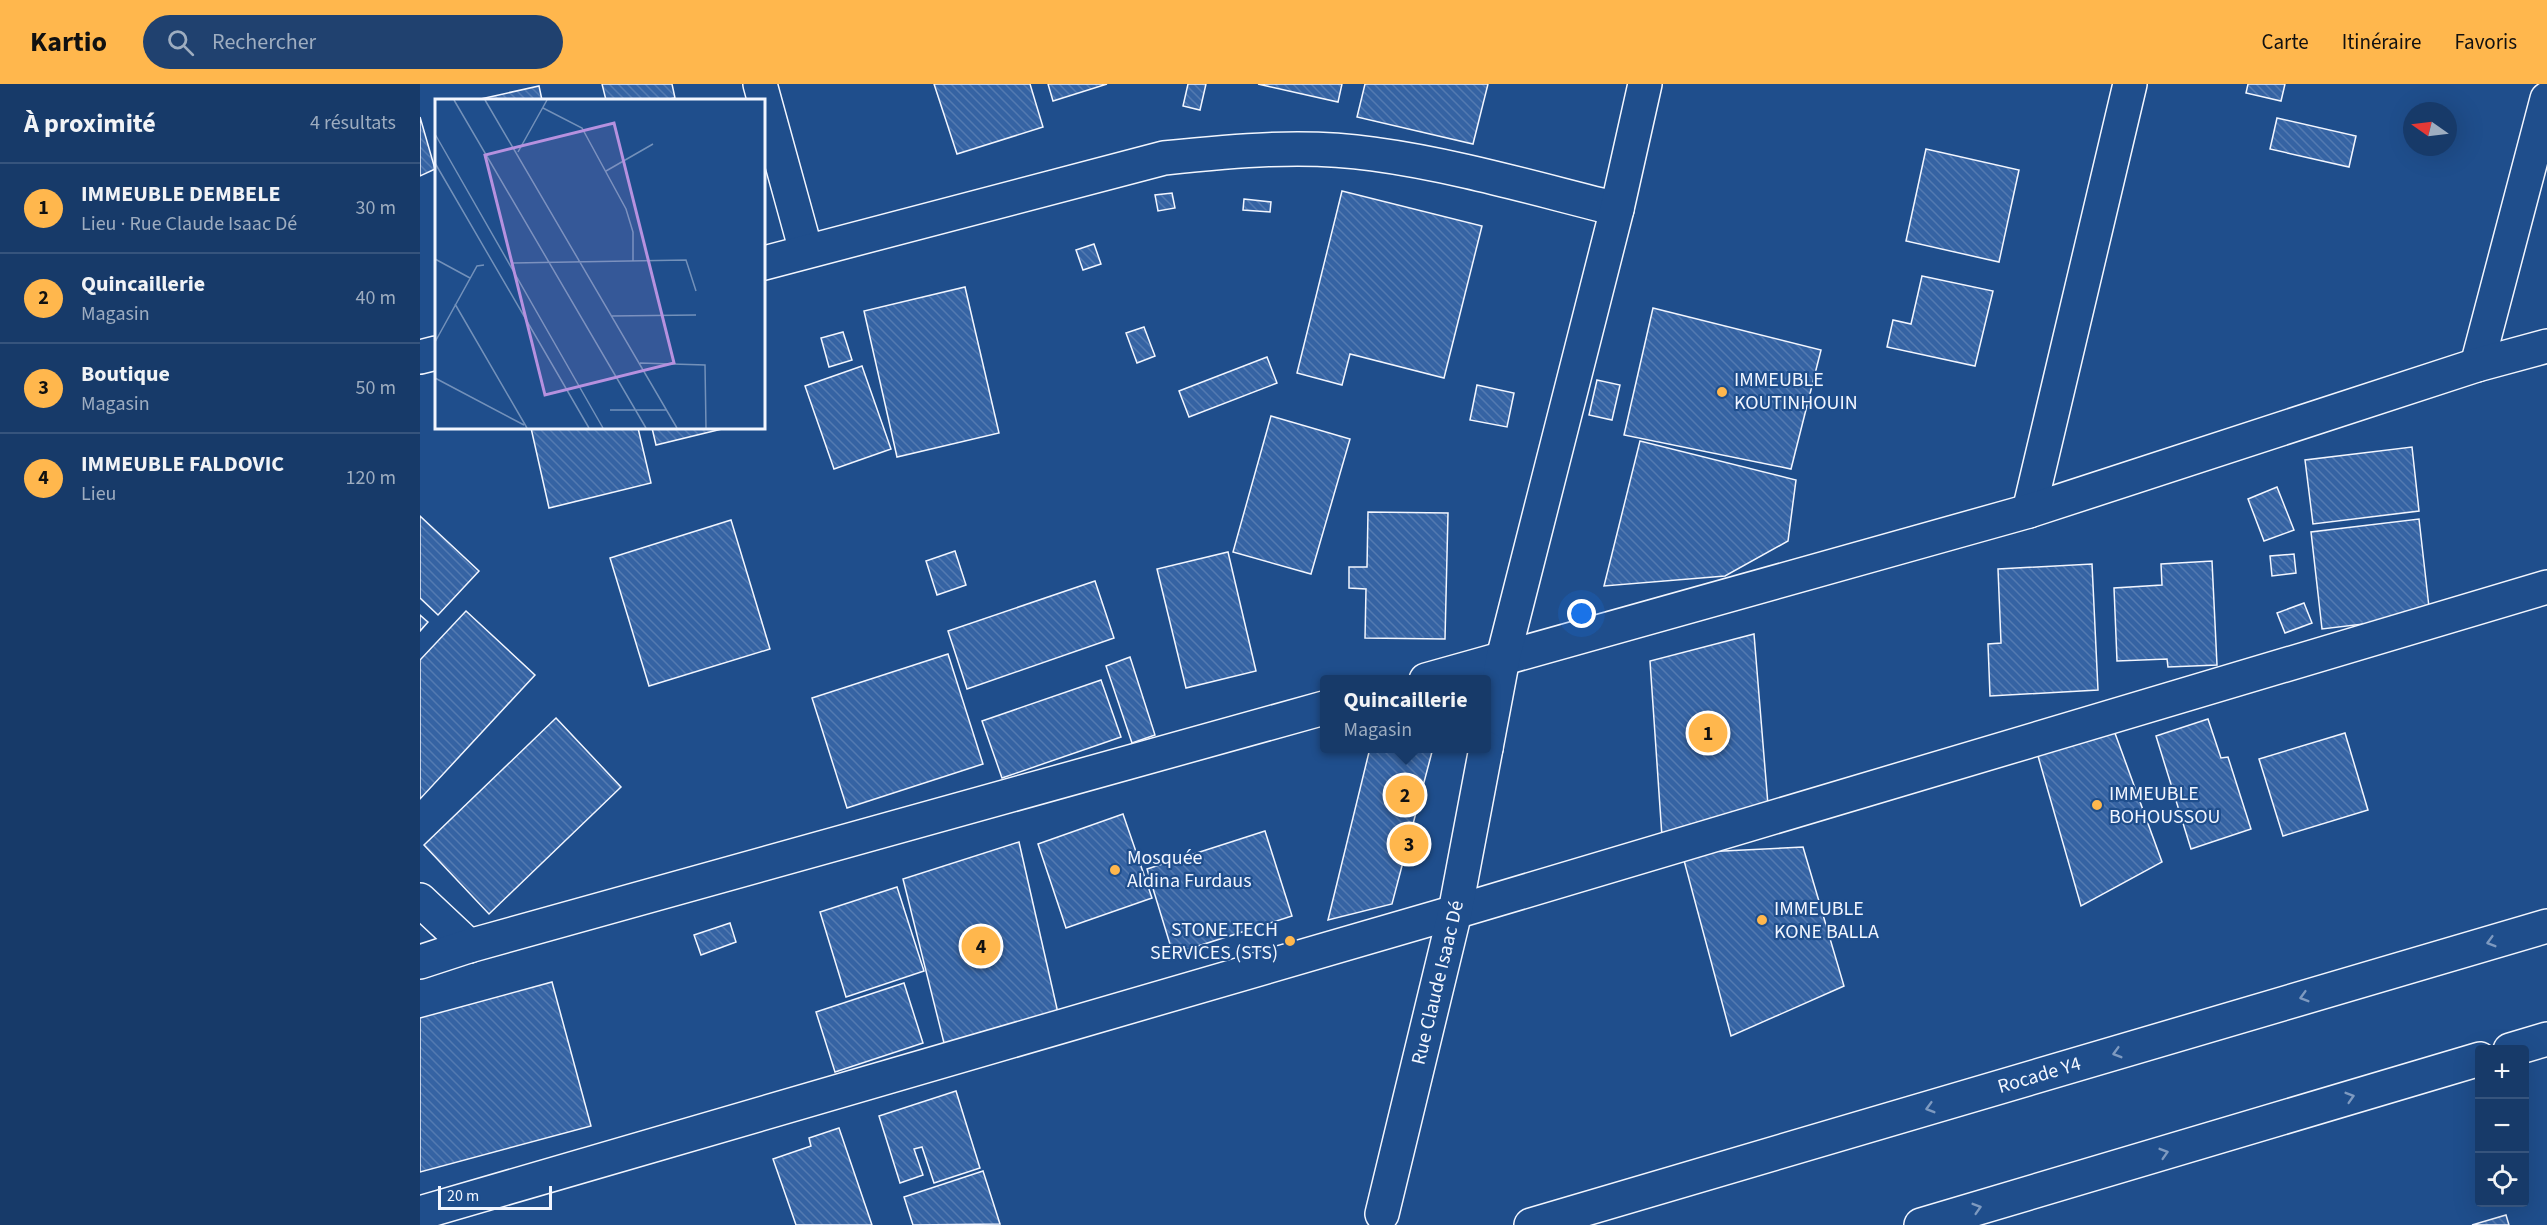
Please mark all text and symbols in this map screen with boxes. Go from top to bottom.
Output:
search box [143,15,563,69]
text: Kartio [30,22,107,62]
icon: search [164,26,197,59]
text: Rechercher [212,26,316,58]
text: Carte [2262,27,2309,57]
text: Itinéraire [2342,27,2421,57]
text: Favoris [2454,27,2517,57]
inset map [435,99,765,429]
north arrow [2403,102,2457,156]
text: À proximité [24,105,156,142]
text: 4 résultats [310,109,396,137]
text: IMMEUBLE DEMBELE [81,178,281,210]
text: 1 [38,194,49,222]
text: 30 m [356,194,396,222]
text: Lieu · Rue Claude Isaac Dé [81,210,297,238]
text: Quincaillerie [81,268,205,300]
text: 2 [38,284,49,312]
text: 40 m [356,284,396,312]
text: Magasin [81,300,150,328]
text: Boutique [81,358,170,390]
place label: IMMEUBLE KOUTINHOUIN [1734,366,1858,417]
text: 3 [38,374,49,402]
text: 50 m [356,374,396,402]
marker: IMMEUBLE KOUTINHOUIN [1715,385,1729,399]
text: Magasin [81,390,150,418]
text: IMMEUBLE FALDOVIC [81,448,284,480]
text: 4 [38,464,49,492]
text: 120 m [346,464,396,492]
text: Lieu [81,480,116,508]
your location [1567,599,1596,628]
popup [1320,675,1491,753]
text: Quincaillerie [1343,684,1468,716]
pin: 1 [1688,710,1728,756]
text: Magasin [1343,716,1412,744]
pin: 2 [1386,772,1424,818]
place label: IMMEUBLE BOHOUSSOU [2109,780,2220,831]
marker: IMMEUBLE BOHOUSSOU [2090,798,2104,812]
pin: 3 [1390,822,1428,867]
place label: Mosquée Aldina Furdaus [1127,844,1252,895]
marker: Mosquée Aldina Furdaus [1108,863,1122,877]
place label: IMMEUBLE KONE BALLA [1774,895,1879,946]
street label: Rue Claude Isaac Dé [1405,898,1471,1068]
marker: IMMEUBLE KONE BALLA [1755,913,1769,927]
place label: STONE TECH SERVICES (STS) [1150,916,1278,967]
pin: 4 [962,924,1000,968]
marker: STONE TECH SERVICES (STS) [1283,934,1297,948]
one-way arrow [2486,935,2497,947]
one-way arrow [2299,990,2309,1003]
map controls [2475,1045,2529,1207]
button: + [2475,1045,2529,1099]
one-way arrow [2112,1046,2123,1058]
street label: Rocade Y4 [1994,1050,2084,1101]
one-way arrow [2345,1092,2355,1104]
button: − [2475,1099,2529,1153]
one-way arrow [1925,1101,1936,1113]
one-way arrow [2158,1148,2169,1160]
button: locate [2475,1153,2529,1207]
scale bar [438,1183,552,1210]
text: 20 m [447,1185,479,1207]
one-way arrow [1971,1203,1982,1215]

